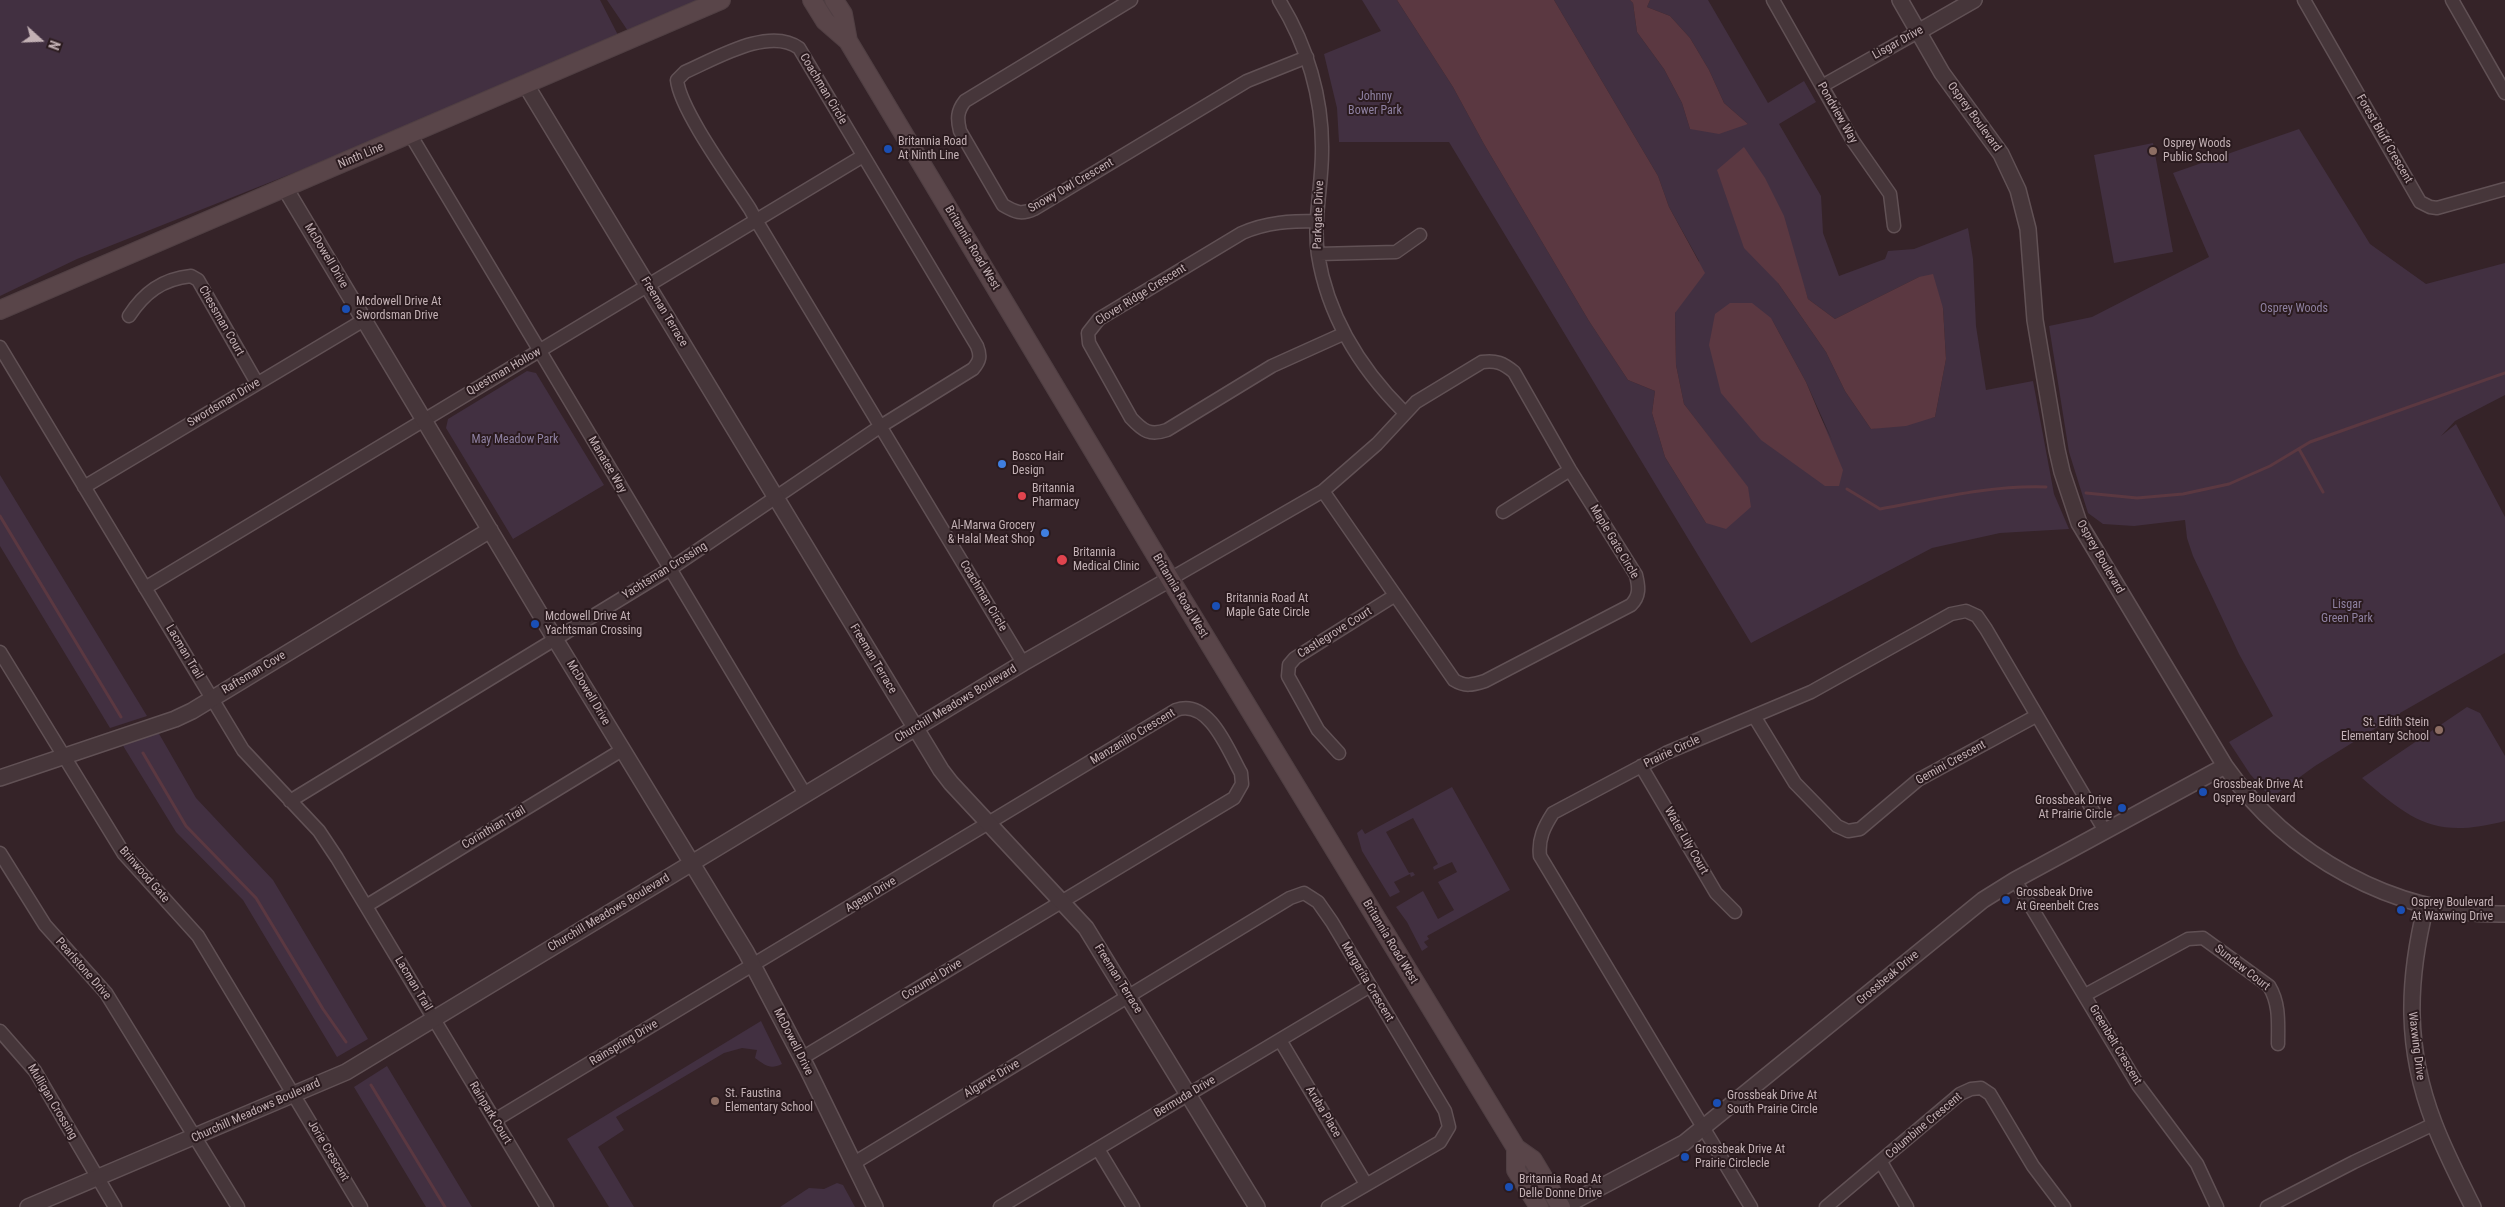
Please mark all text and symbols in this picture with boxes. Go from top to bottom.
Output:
north arrow [15,15,65,65]
street label: Lisgar Drive [1870,23,1926,63]
text: N [45,38,63,52]
street label: Coachman Circle [796,51,850,127]
street label: Osprey Boulevard [1944,79,2004,155]
street label: Pondview Way [1814,80,1860,146]
park label: Johnny Bower Park [1348,90,1402,118]
street label: Forest Bluff Crescent [2353,92,2415,186]
place label: Britannia Road At Ninth Line [898,135,967,163]
place label: Osprey Woods Public School [2163,137,2231,165]
street label: Ninth Line [336,140,386,172]
marker: Britannia Road At Ninth Line [882,143,894,155]
marker: Osprey Woods Public School [2147,145,2159,157]
street label: Snowy Owl Crescent [1026,156,1116,216]
street label: Parkgate Drive [1311,180,1327,250]
street label: Britannia Road West [941,203,1003,293]
street label: McDowell Drive [301,221,351,291]
street label: Clover Ridge Crescent [1093,261,1189,329]
street label: Freeman Terrace [637,274,691,350]
street label: Chessman Court [195,283,247,359]
place label: Mcdowell Drive At Swordsman Drive [356,295,441,323]
park label: Osprey Woods [2260,302,2328,316]
marker: Mcdowell Drive At Swordsman Drive [340,303,352,315]
street label: Questman Hollow [464,345,544,399]
street label: Swordsman Drive [185,376,263,430]
park label: May Meadow Park [472,433,558,447]
street label: Manatee Way [584,434,630,496]
place label: Bosco Hair Design [1012,450,1064,478]
marker: Bosco Hair Design [996,458,1008,470]
place label: Britannia Pharmacy [1032,482,1079,510]
marker: Britannia Pharmacy [1016,490,1028,502]
street label: Maple Gate Circle [1586,502,1642,582]
street label: Osprey Boulevard [2073,518,2127,596]
place label: Al-Marwa Grocery & Halal Meat Shop [948,519,1035,547]
marker: Al-Marwa Grocery & Halal Meat Shop [1039,527,1051,539]
street label: Yachtsman Crossing [620,539,710,603]
place label: Britannia Medical Clinic [1073,546,1140,574]
street label: Britannia Road West [1149,551,1211,641]
marker: Britannia Medical Clinic [1055,553,1069,567]
street label: Coachman Circle [956,558,1010,634]
place label: Britannia Road At Maple Gate Circle [1226,592,1310,620]
park label: Lisgar Green Park [2321,598,2373,626]
marker: Britannia Road At Maple Gate Circle [1210,600,1222,612]
street label: Castlegrove Court [1295,604,1375,662]
place label: Mcdowell Drive At Yachtsman Crossing [545,610,642,638]
marker: Mcdowell Drive At Yachtsman Crossing [529,618,541,630]
street label: Freeman Terrace [846,621,900,697]
street label: Lacman Trail [162,622,206,682]
street label: Raftsman Cove [220,648,288,698]
street label: McDowell Drive [563,658,613,728]
street label: Churchill Meadows Boulevard [892,662,1020,746]
street label: Manzanillo Crescent [1088,706,1178,768]
place label: St. Edith Stein Elementary School [2341,716,2429,744]
marker: St. Edith Stein Elementary School [2433,724,2445,736]
street label: Prairie Circle [1642,733,1702,771]
street label: Gemini Crescent [1913,738,1989,788]
place label: Grossbeak Drive At Osprey Boulevard [2213,778,2303,806]
marker: Grossbeak Drive At Osprey Boulevard [2197,786,2209,798]
place label: Grossbeak Drive At Prairie Circle [2035,794,2112,822]
marker: Grossbeak Drive At Prairie Circle [2116,802,2128,814]
street label: Corinthian Trail [459,803,529,853]
street label: Water Lily Court [1661,805,1711,877]
street label: Brinwood Gate [116,844,172,906]
street label: Churchill Meadows Boulevard [545,871,673,955]
street label: Agean Drive [843,874,899,916]
place label: Grossbeak Drive At Greenbelt Cres [2016,886,2099,914]
marker: Grossbeak Drive At Greenbelt Cres [2000,894,2012,906]
place label: Osprey Boulevard At Waxwing Drive [2411,896,2493,924]
street label: Britannia Road West [1359,897,1421,987]
marker: Osprey Boulevard At Waxwing Drive [2395,904,2407,916]
street label: Pearlstone Drive [52,935,114,1003]
street label: Margarita Crescent [1338,940,1396,1024]
street label: Freeman Terrace [1091,942,1145,1016]
street label: Sundew Court [2212,942,2272,994]
street label: Grossbeak Drive [1854,948,1922,1008]
street label: Lacman Trail [391,954,435,1014]
street label: Cozumel Drive [899,956,965,1004]
street label: Greenbelt Crescent [2086,1003,2144,1087]
street label: McDowell Drive [770,1006,816,1078]
street label: Waxwing Drive [2405,1011,2427,1081]
street label: Rainspring Drive [587,1017,661,1069]
street label: Algarve Drive [962,1057,1022,1101]
street label: Mulligan Crossing [24,1062,80,1142]
street label: Bermuda Drive [1152,1073,1218,1121]
street label: Churchill Meadows Boulevard [189,1076,323,1146]
street label: Rainpark Court [466,1079,514,1147]
street label: Aruba Place [1302,1084,1344,1140]
place label: St. Faustina Elementary School [725,1087,813,1115]
place label: Grossbeak Drive At South Prairie Circle [1727,1089,1818,1117]
street label: Columbine Crescent [1883,1090,1965,1162]
marker: St. Faustina Elementary School [709,1095,721,1107]
marker: Grossbeak Drive At South Prairie Circle [1711,1097,1723,1109]
street label: Jorie Crescent [304,1118,352,1184]
place label: Grossbeak Drive At Prairie Circlecle [1695,1143,1785,1171]
marker: Grossbeak Drive At Prairie Circlecle [1679,1151,1691,1163]
place label: Britannia Road At Delle Donne Drive [1519,1173,1602,1201]
marker: Britannia Road At Delle Donne Drive [1503,1181,1515,1193]

